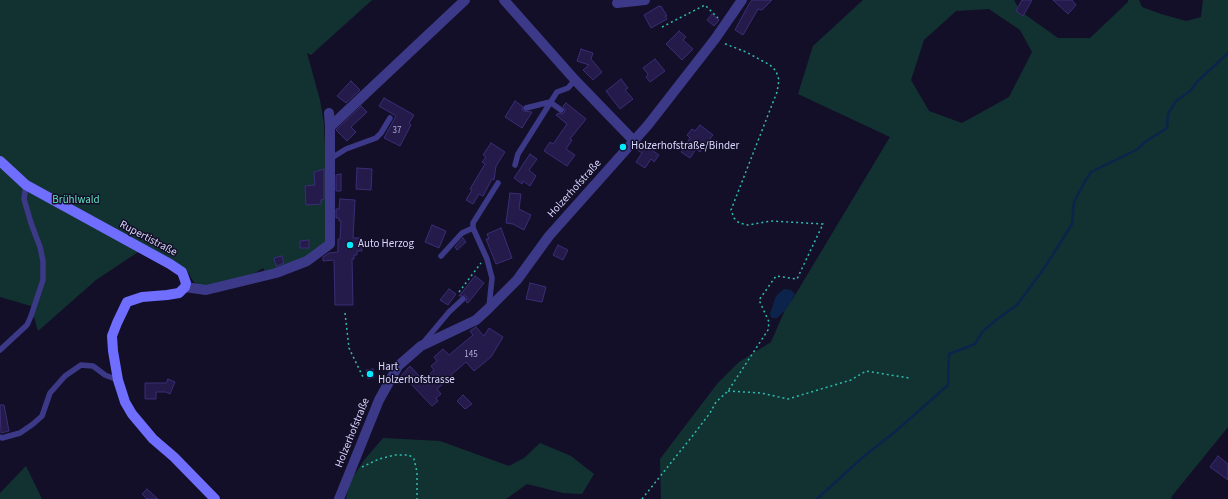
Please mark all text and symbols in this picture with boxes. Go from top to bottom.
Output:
house number: 37 [393,126,401,136]
place label: Holzerhofstraße/Binder [631,140,739,154]
marker: Holzerhofstraße/Binder [618,142,628,152]
street label: Holzerhofstraße [545,157,605,221]
park label: Brühlwald [52,194,100,208]
street label: Rupertistraße [117,218,179,260]
place label: Auto Herzog [358,238,414,252]
marker: Auto Herzog [345,240,355,250]
house number: 145 [464,350,478,360]
place label: Hart Holzerhofstrasse [378,361,455,387]
marker: Hart Holzerhofstrasse [365,369,375,379]
street label: Holzerhofstraße [333,396,373,470]

